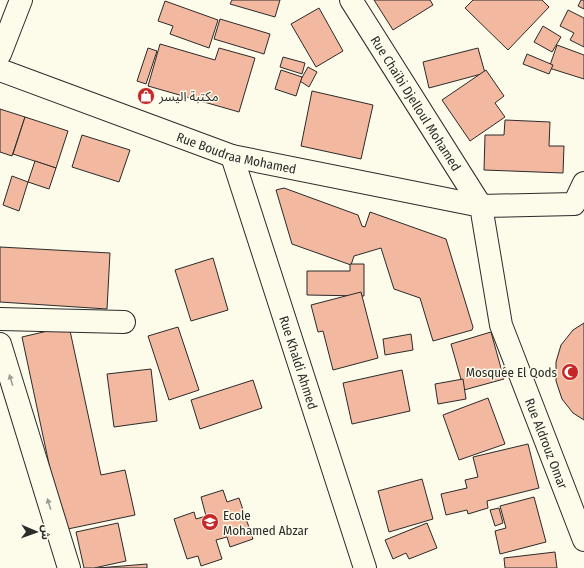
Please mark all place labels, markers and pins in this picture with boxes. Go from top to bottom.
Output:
shop icon: مكتبة اليسر [136,86,156,106]
place label: مكتبة اليسر [158,89,219,104]
mosque icon: Mosquée El Qods [560,362,580,382]
place label: Mosquée El Qods [466,365,557,380]
place label: Ecole Mohamed Abzar [223,508,309,538]
school or university icon: Ecole Mohamed Abzar [200,512,220,532]

